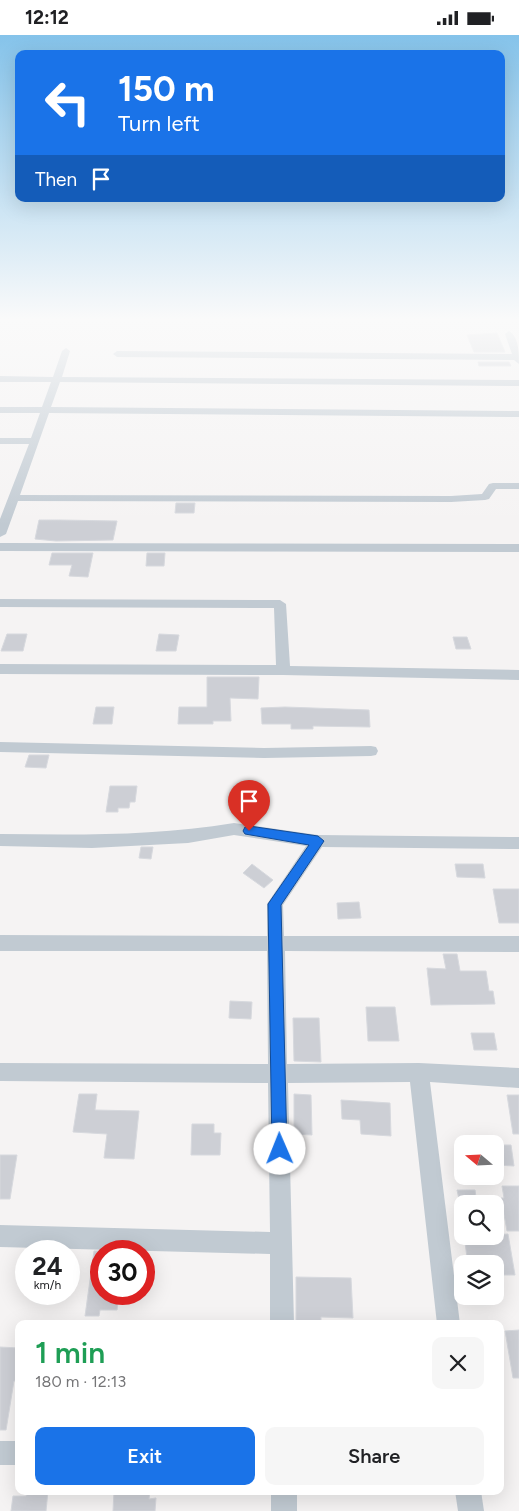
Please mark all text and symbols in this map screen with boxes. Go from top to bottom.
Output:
text: 12:12 [25,6,69,29]
text: 150 m [118,68,215,110]
icon: left [35,70,100,135]
text: Turn left [118,110,200,137]
icon: arrive [87,165,115,193]
text: Then [35,168,77,191]
pin [228,780,270,831]
icon: arrive [235,787,263,815]
position arrow [253,1122,305,1174]
north arrow [454,1135,504,1185]
map controls [454,1135,504,1305]
button: search [454,1195,504,1245]
speed limit sign: 30 [90,1240,155,1305]
text: 24 [32,1251,63,1281]
button: layers [454,1255,504,1305]
text: km/h [34,1278,61,1292]
text: 1 min [35,1334,105,1371]
button: close [432,1337,484,1389]
text: 180 m · 12:13 [35,1372,126,1391]
button: Exit [35,1427,255,1485]
button: Share [265,1427,484,1485]

